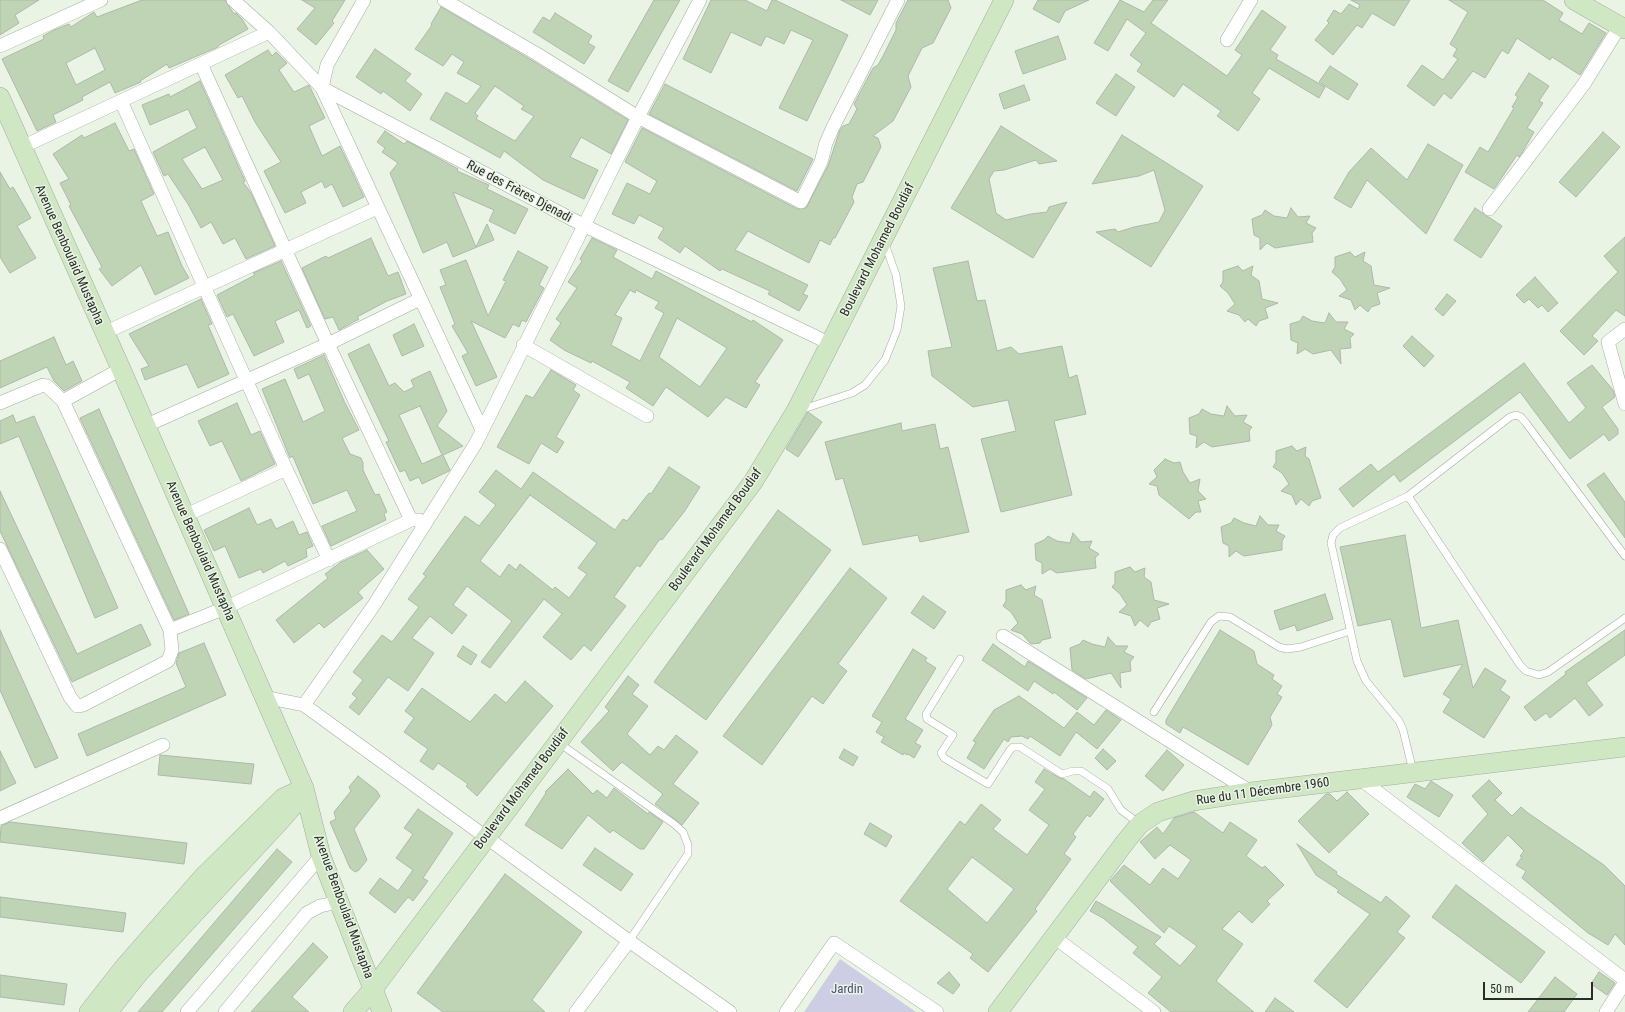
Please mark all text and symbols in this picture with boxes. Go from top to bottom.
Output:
street label: Rue des Frères Djenadi [464,158,574,226]
street label: Boulevard Mohamed Boudiaf [838,181,918,319]
street label: Avenue Benboulaid Mustapha [31,183,107,327]
street label: Boulevard Mohamed Boudiaf [666,466,766,594]
street label: Avenue Benboulaid Mustapha [162,479,238,623]
street label: Boulevard Mohamed Boudiaf [471,725,573,853]
street label: Rue du 11 Décembre 1960 [1195,775,1331,809]
street label: Avenue Benboulaid Mustapha [310,833,376,981]
scale bar [1485,974,1595,1000]
park label: Jardin [831,982,863,998]
text: 50 m [1490,982,1514,996]

